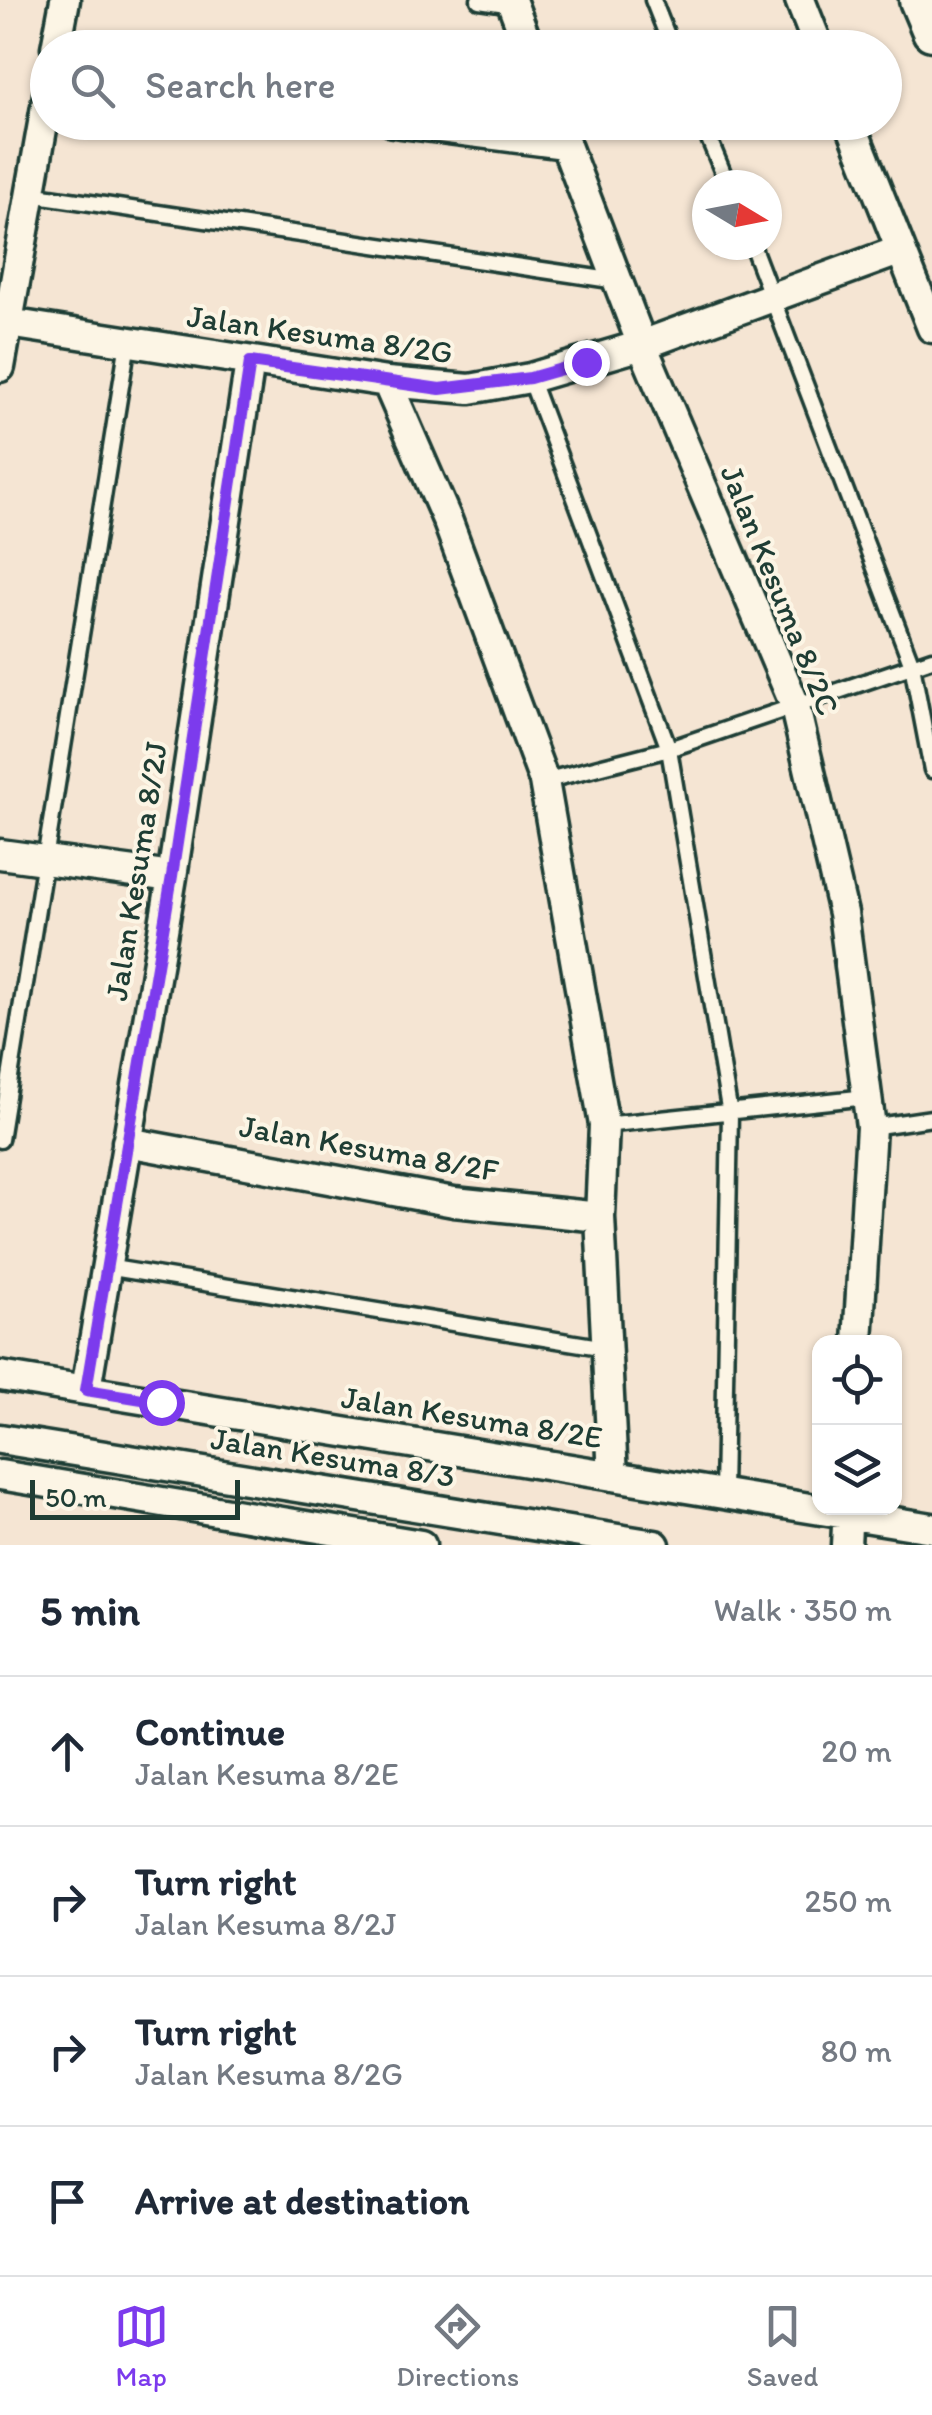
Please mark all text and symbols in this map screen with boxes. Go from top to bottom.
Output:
search box [30,30,902,140]
icon: search [65,58,120,113]
text: Search here [145,62,336,108]
north arrow [692,170,782,260]
street label: Jalan Kesuma 8/2G [185,297,455,371]
route end [564,340,610,386]
street label: Jalan Kesuma 8/2C [712,459,848,721]
street label: Jalan Kesuma 8/2J [97,739,175,1003]
street label: Jalan Kesuma 8/2F [237,1107,502,1190]
map controls [812,1335,902,1515]
button: locate [812,1335,902,1425]
street label: Jalan Kesuma 8/2E [339,1378,605,1456]
route start [139,1380,185,1426]
street label: Jalan Kesuma 8/3 [208,1419,458,1495]
button: layers [812,1425,902,1515]
scale bar [30,1475,240,1520]
text: 50 m [45,1480,107,1514]
text: 5 min [40,1585,140,1636]
text: Walk · 350 m [714,1591,892,1629]
text: Continue [135,1709,285,1755]
icon: ahead [40,1724,95,1779]
text: 20 m [821,1732,892,1770]
text: Jalan Kesuma 8/2E [135,1755,399,1793]
text: Turn right [135,1859,297,1905]
icon: right [40,1874,95,1929]
text: 250 m [805,1882,892,1920]
text: Jalan Kesuma 8/2J [135,1905,397,1943]
text: Turn right [135,2009,297,2055]
icon: right [40,2024,95,2079]
text: 80 m [821,2032,892,2070]
text: Jalan Kesuma 8/2G [135,2055,403,2093]
icon: arrive [40,2174,95,2229]
text: Arrive at destination [135,2178,470,2224]
tab: Map [114,2299,169,2393]
tab: Directions [396,2299,519,2393]
tab: Saved [747,2299,818,2393]

